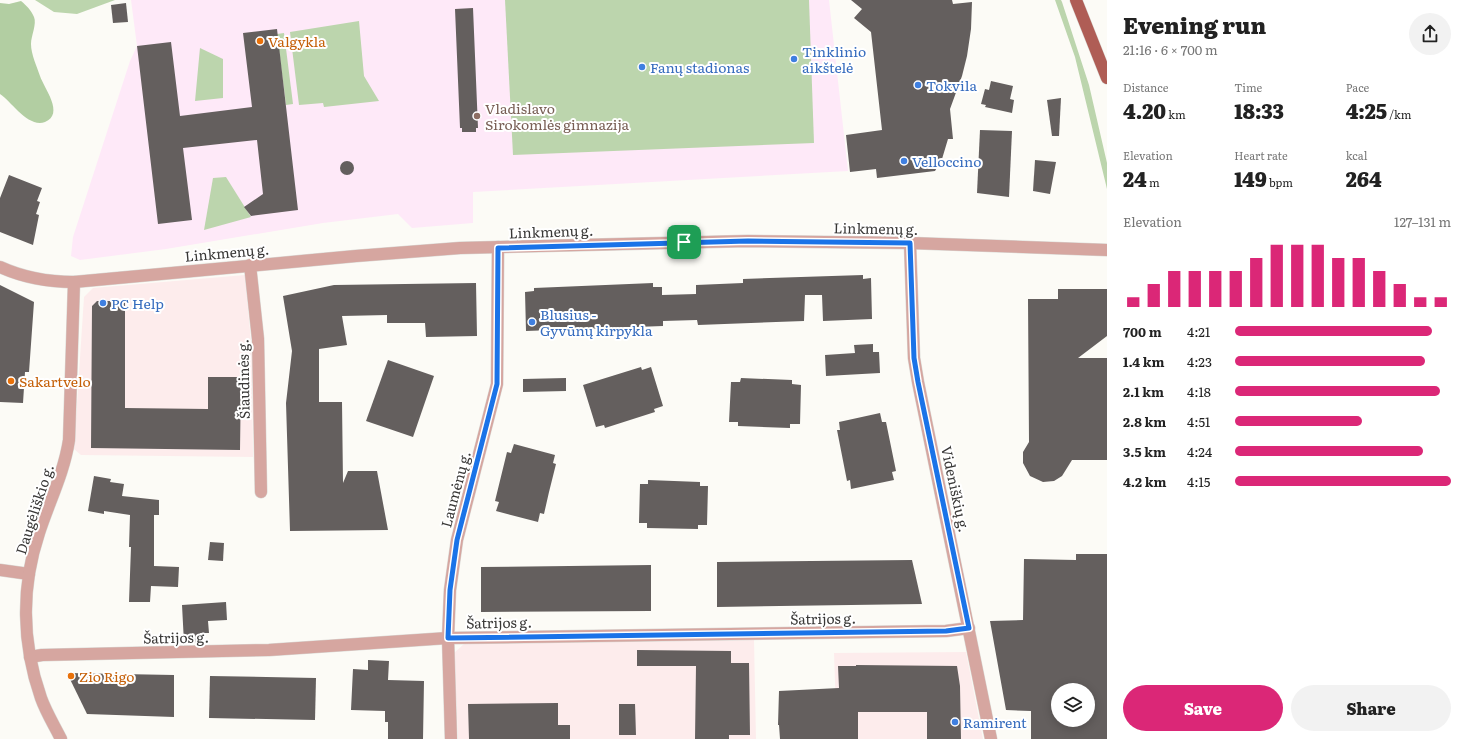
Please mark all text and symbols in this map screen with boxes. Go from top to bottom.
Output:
text: Evening run [1123,8,1266,41]
button: share [1409,13,1451,55]
place label: Valgykla [268,31,326,51]
marker: Valgykla [255,36,265,46]
text: 21:16 · 6 × 700 m [1123,40,1218,59]
place label: Tinklinio aikštelė [802,41,866,77]
marker: Tinklinio aikštelė [789,54,799,64]
place label: Fanų stadionas [650,57,749,77]
marker: Fanų stadionas [637,62,647,72]
place label: Tokvila [926,75,977,95]
text: Distance [1123,79,1168,95]
text: Time [1234,79,1262,95]
text: Pace [1346,79,1369,95]
marker: Tokvila [913,80,923,90]
text: 4.20 [1123,95,1166,125]
text: 18:33 [1234,95,1284,125]
text: 4:25 [1346,95,1387,125]
place label: Vladislavo Sirokomlės gimnazija [485,98,630,134]
text: km [1166,106,1186,122]
text: /km [1387,106,1411,122]
marker: Vladislavo Sirokomlės gimnazija [472,111,482,121]
text: Elevation [1123,147,1173,163]
text: Heart rate [1234,147,1288,163]
text: kcal [1346,147,1367,163]
place label: Velloccino [912,151,981,171]
marker: Velloccino [899,156,909,166]
text: 24 [1123,163,1147,193]
text: 149 [1234,163,1267,193]
text: 264 [1346,163,1382,193]
text: m [1147,174,1160,190]
text: bpm [1267,174,1293,190]
text: Elevation [1123,212,1182,231]
text: 127–131 m [1394,212,1451,231]
street label: Linkmenų g. [833,217,919,239]
street label: Linkmenų g. [508,220,594,242]
pin [667,225,701,259]
icon: arrive [673,231,695,253]
street label: Linkmenų g. [184,238,270,266]
place label: PC Help [111,293,164,313]
marker: PC Help [98,298,108,308]
place label: Blusius - Gyvūnų kirpykla [540,304,653,340]
marker: Blusius - Gyvūnų kirpykla [527,317,537,327]
text: 700 m [1123,322,1162,341]
text: 4:21 [1187,322,1210,341]
street label: Šiaudinės g. [232,339,254,419]
text: 1.4 km [1123,352,1164,371]
text: 4:23 [1187,352,1212,371]
place label: Sakartvelo [19,371,91,391]
marker: Sakartvelo [6,376,16,386]
text: 2.1 km [1123,382,1164,401]
text: 4:18 [1187,382,1211,401]
text: 2.8 km [1123,412,1166,431]
text: 4:51 [1187,412,1210,431]
text: 3.5 km [1123,442,1166,461]
text: 4:24 [1187,442,1212,461]
street label: Videniškių g. [937,444,975,534]
street label: Laumėnų g. [435,449,475,529]
street label: Daugėliškio g. [10,461,58,557]
text: 4.2 km [1123,472,1166,491]
text: 4:15 [1187,472,1210,491]
street label: Šatrijos g. [790,607,856,629]
street label: Šatrijos g. [466,611,532,633]
street label: Šatrijos g. [143,626,209,648]
place label: Zio Rigo [79,666,134,686]
marker: Zio Rigo [66,671,76,681]
map controls [1051,683,1095,727]
button: layers [1051,683,1095,727]
button: Save [1123,685,1283,731]
button: Share [1291,685,1451,731]
place label: Ramirent [963,712,1027,732]
marker: Ramirent [950,717,960,727]

